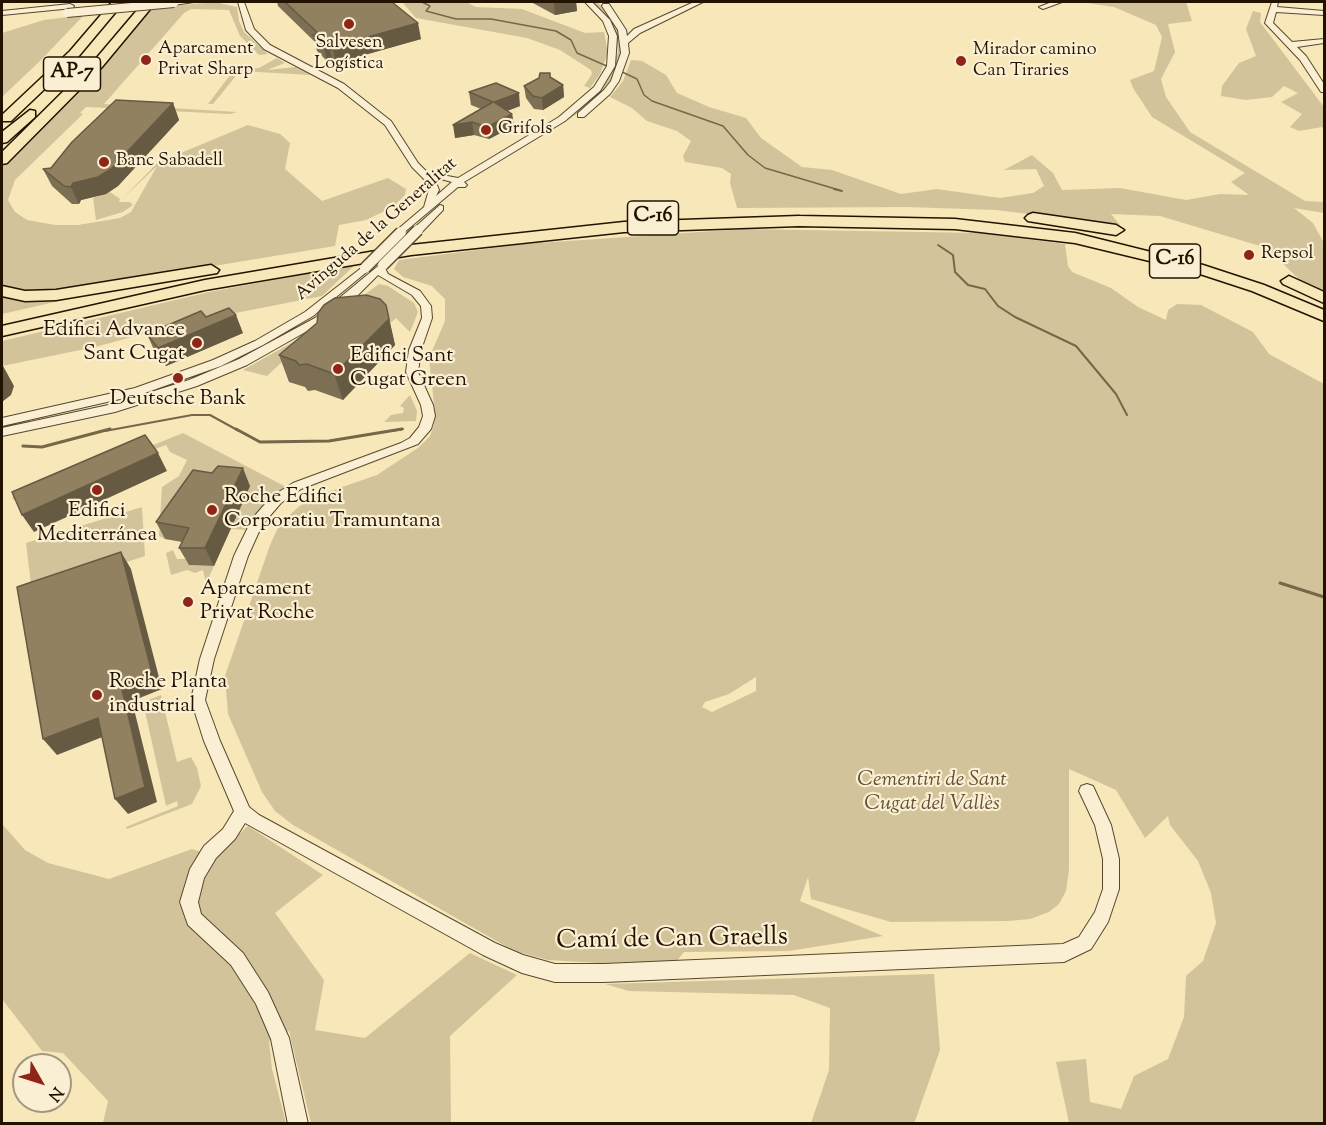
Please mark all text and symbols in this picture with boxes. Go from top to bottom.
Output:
marker: Salvesen Logística [342,17,356,31]
place label: Salvesen Logística [314,33,384,76]
place label: Aparcament Privat Sharp [158,39,253,82]
place label: Mirador camino Can Tiraries [973,40,1097,82]
marker: Aparcament Privat Sharp [139,53,153,67]
marker: Mirador camino Can Tiraries [954,54,968,68]
road number: AP-7 [44,57,100,91]
place label: Grifols [498,119,552,141]
marker: Grifols [479,123,493,137]
place label: Banc Sabadell [116,151,223,173]
street label: Avinguda de la Generalitat [292,154,462,306]
marker: Banc Sabadell [97,155,111,169]
road number: C-16 [628,201,678,235]
road number: C-16 [1150,244,1200,278]
place label: Repsol [1261,244,1313,266]
marker: Repsol [1242,248,1256,262]
place label: Edifici Advance Sant Cugat [43,318,185,368]
marker: Edifici Advance Sant Cugat [190,336,204,350]
place label: Edifici Sant Cugat Green [350,344,467,394]
marker: Edifici Sant Cugat Green [331,362,345,376]
marker: Deutsche Bank [171,371,185,385]
place label: Deutsche Bank [110,387,246,413]
marker: Edifici Mediterránea [90,483,104,497]
place label: Roche Edifici Corporatiu Tramuntana [224,485,441,535]
place label: Edifici Mediterránea [37,499,157,549]
marker: Roche Edifici Corporatiu Tramuntana [205,503,219,517]
place label: Aparcament Privat Roche [200,577,315,627]
marker: Aparcament Privat Roche [181,595,195,609]
place label: Roche Planta industrial [109,670,227,720]
marker: Roche Planta industrial [90,688,104,702]
park label: Cementiri de Sant Cugat del Vallès [857,768,1007,818]
street label: Camí de Can Graells [556,923,788,959]
north arrow [12,1053,72,1113]
text: N [42,1081,68,1106]

